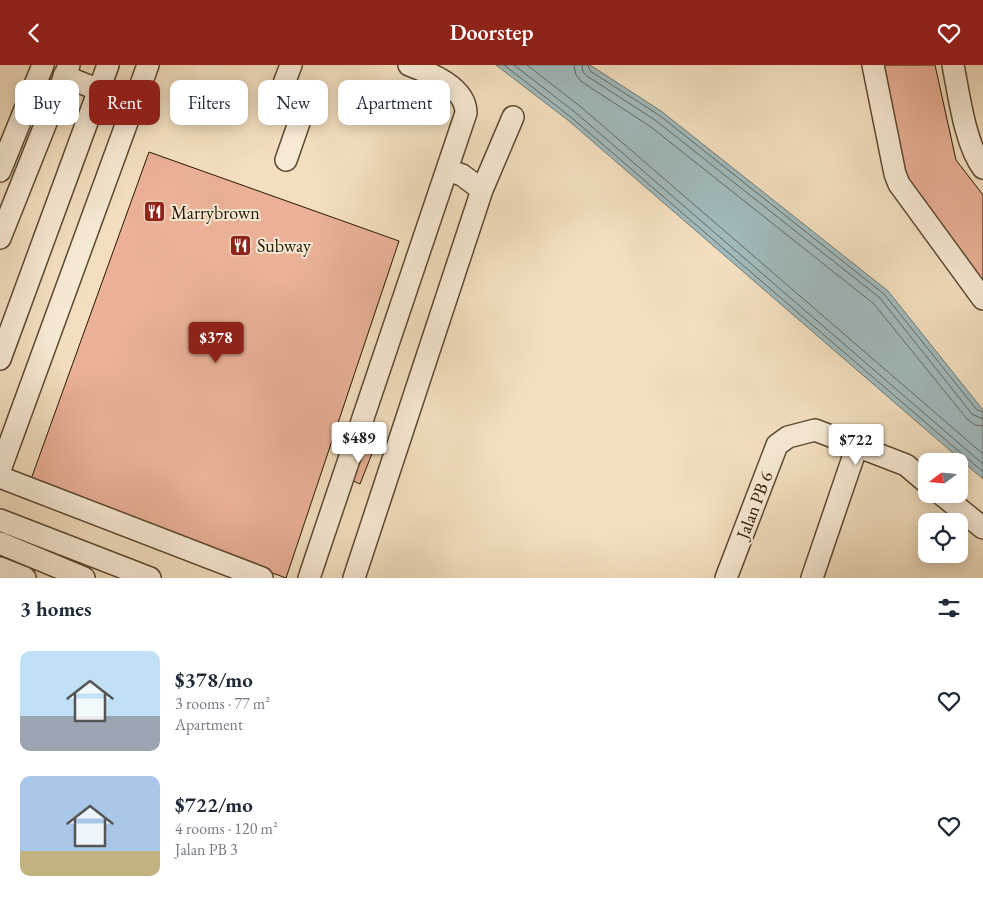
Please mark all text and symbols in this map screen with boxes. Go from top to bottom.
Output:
text: Doorstep [450,18,533,47]
icon: back [20,19,48,47]
icon: heart [935,19,963,47]
chip: Buy [15,80,79,125]
chip: Rent [89,80,160,125]
chip: Filters [170,80,248,125]
chip: New [258,80,328,125]
chip: Apartment [338,80,450,125]
restaurant icon: Marrybrown [143,200,167,224]
place label: Marrybrown [171,201,260,224]
restaurant icon: Subway [229,233,253,257]
place label: Subway [257,234,311,257]
pin: $378 [186,321,246,364]
text: $378 [200,327,232,348]
pin: $489 [329,421,389,464]
pin: $722 [826,423,886,466]
text: $489 [343,427,375,448]
text: $722 [840,429,872,450]
north arrow [918,453,968,503]
map controls [918,453,968,563]
street label: Jalan PB 6 [730,468,778,544]
button: locate [918,513,968,563]
icon: filters [935,594,963,622]
text: 3 homes [20,595,92,622]
text: $378/mo [175,666,253,693]
icon: home [60,671,120,731]
icon: heart [935,687,963,715]
text: 3 rooms · 77 m² [175,693,270,714]
text: Apartment [175,714,243,735]
text: $722/mo [175,791,253,818]
icon: home [60,796,120,856]
icon: heart [935,812,963,840]
text: 4 rooms · 120 m² [175,818,278,839]
text: Jalan PB 3 [175,839,238,860]

